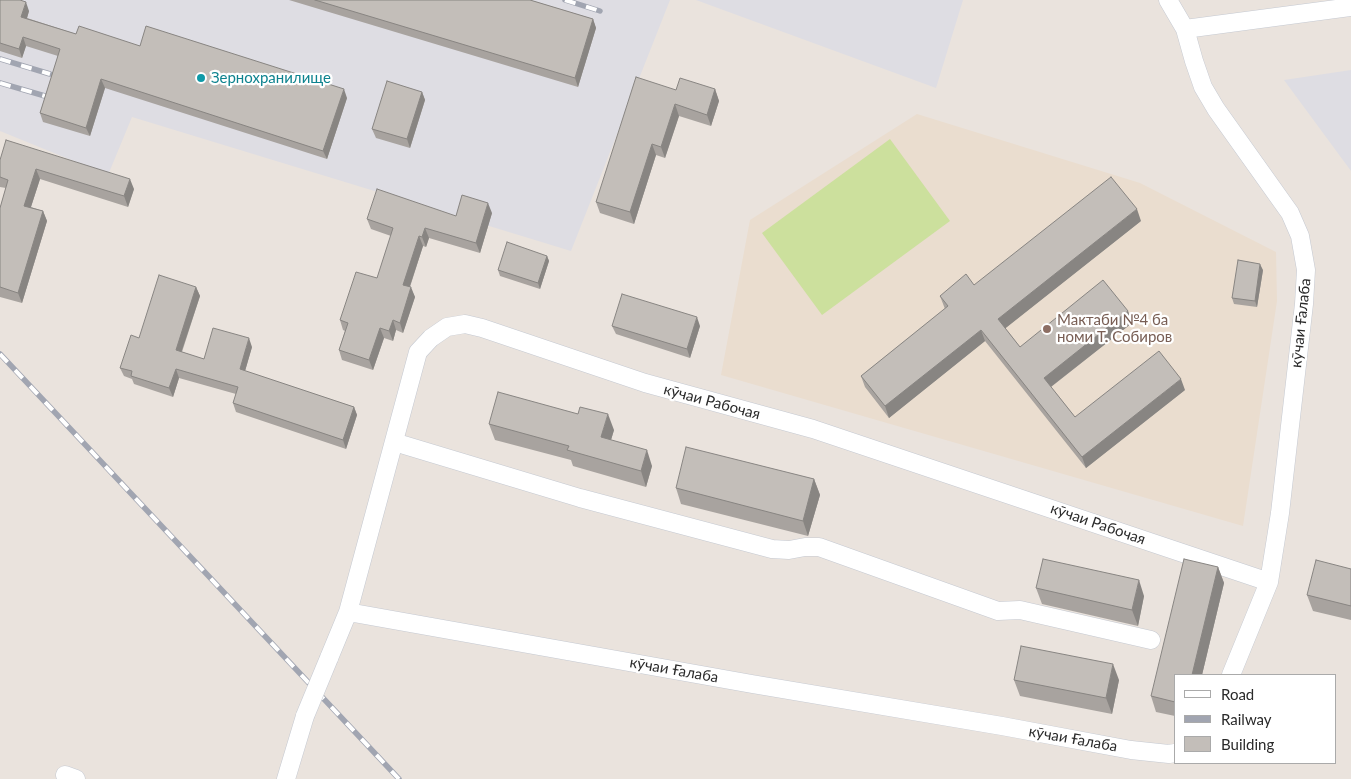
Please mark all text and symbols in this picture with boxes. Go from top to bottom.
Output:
place label: Зернохранилище [211,69,331,87]
marker: Зернохранилище [195,72,207,84]
street label: кӯчаи Ғалаба [1287,277,1315,369]
place label: Мактаби №4 ба номи Т. Собиров [1057,311,1172,346]
marker: Мактаби №4 ба номи Т. Собиров [1041,323,1053,335]
street label: кӯчаи Рабочая [662,380,762,424]
street label: кӯчаи Рабочая [1048,499,1148,549]
street label: кӯчаи Ғалаба [628,653,720,687]
legend [1174,674,1336,764]
text: Road [1221,685,1254,703]
text: Railway [1221,710,1272,728]
street label: кӯчаи Ғалаба [1027,722,1119,756]
text: Building [1221,735,1274,753]

